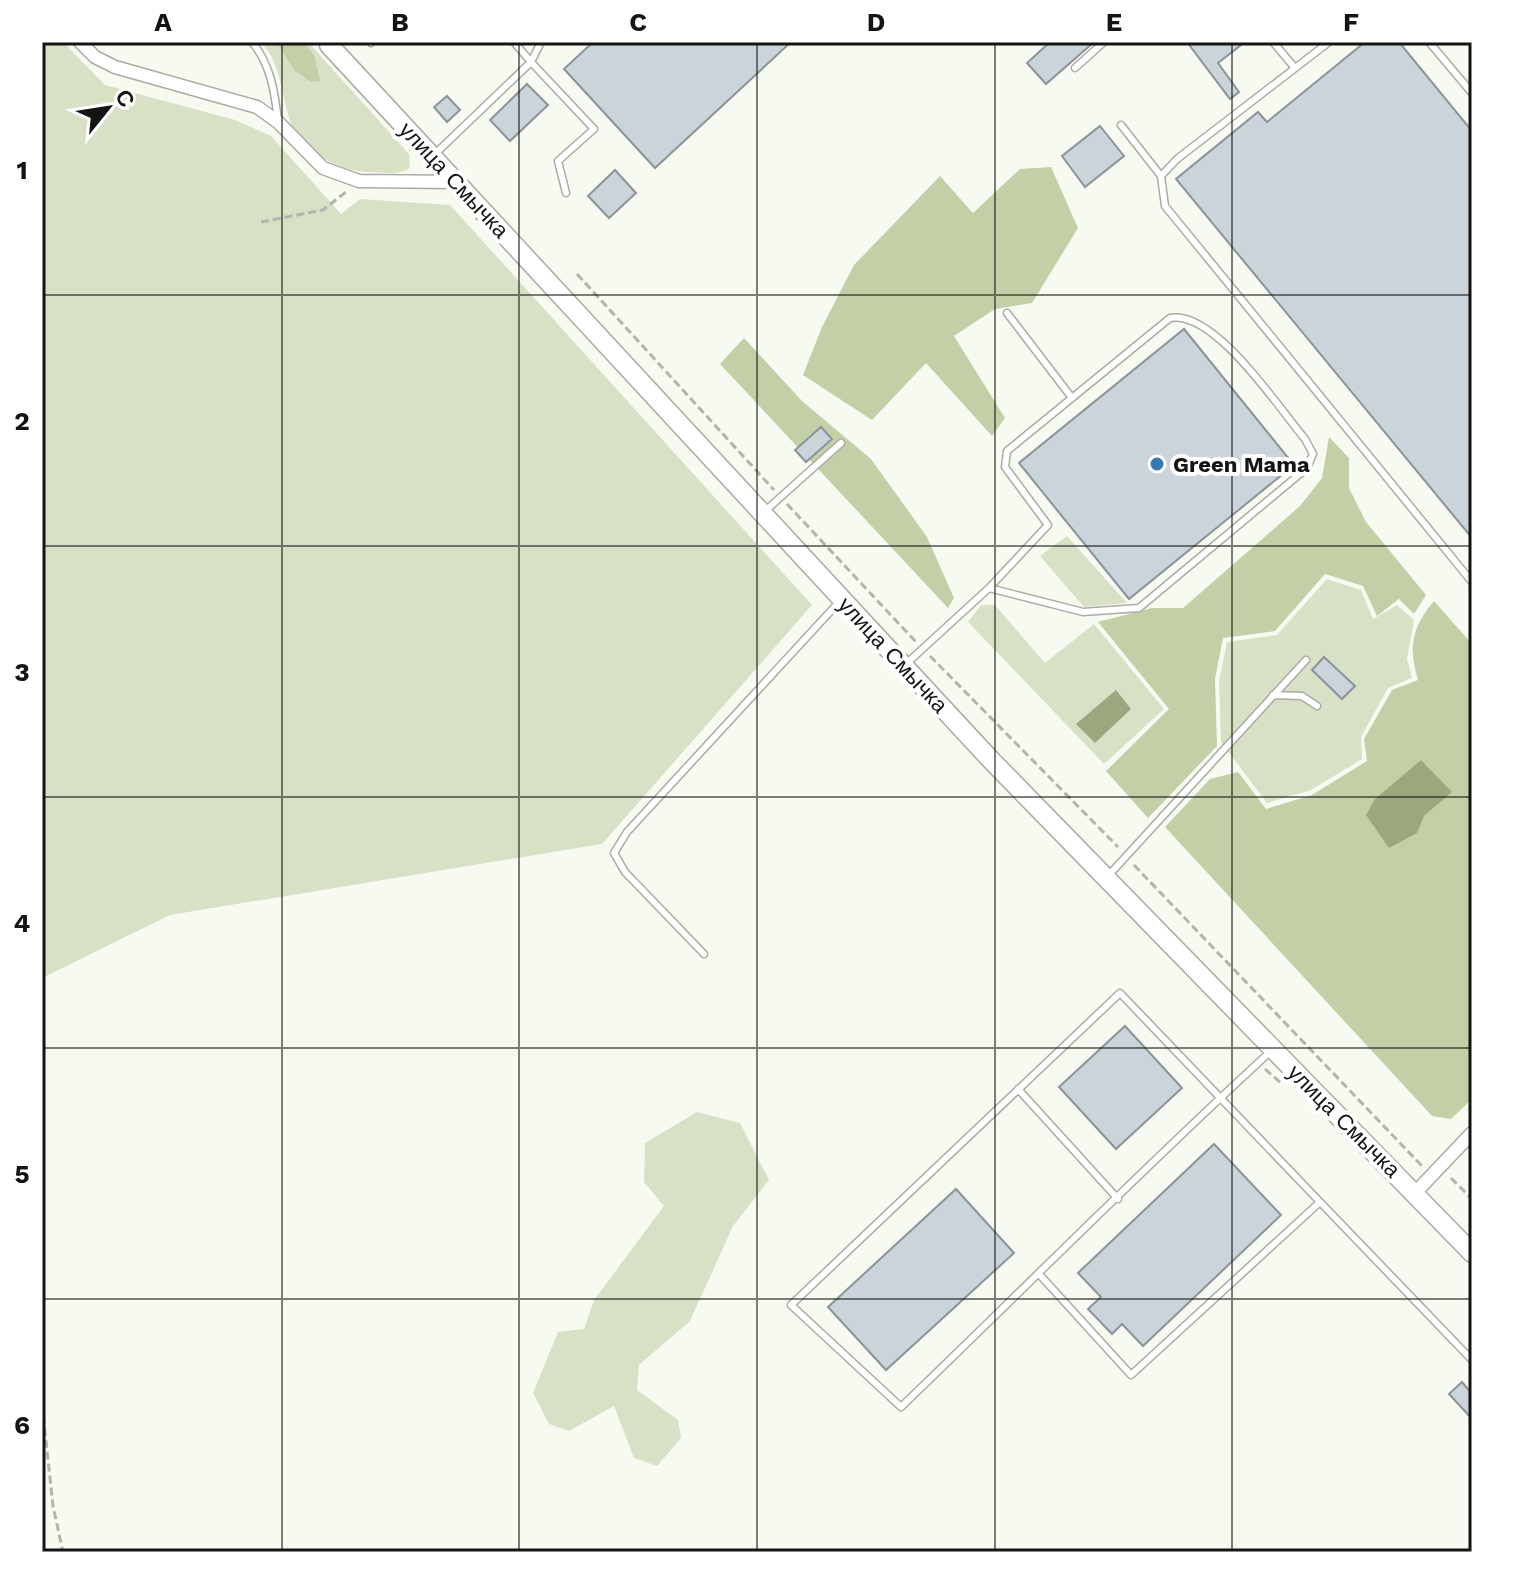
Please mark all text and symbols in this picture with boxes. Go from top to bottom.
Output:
text: A [154,7,172,37]
text: B [391,7,409,37]
text: C [629,7,647,37]
text: D [867,7,885,37]
text: E [1106,7,1122,37]
text: F [1343,7,1359,37]
north arrow [68,68,148,148]
text: С [110,85,140,111]
street label: улица Смычка [394,117,514,243]
text: 1 [16,155,28,185]
text: 2 [14,406,30,436]
place label: Green Mama [1173,452,1310,477]
marker: Green Mama [1148,455,1166,473]
street label: улица Смычка [833,592,953,718]
text: 3 [14,657,30,687]
text: 4 [14,908,31,938]
street label: улица Смычка [1283,1060,1406,1183]
text: 5 [14,1159,30,1189]
text: 6 [14,1410,30,1440]

